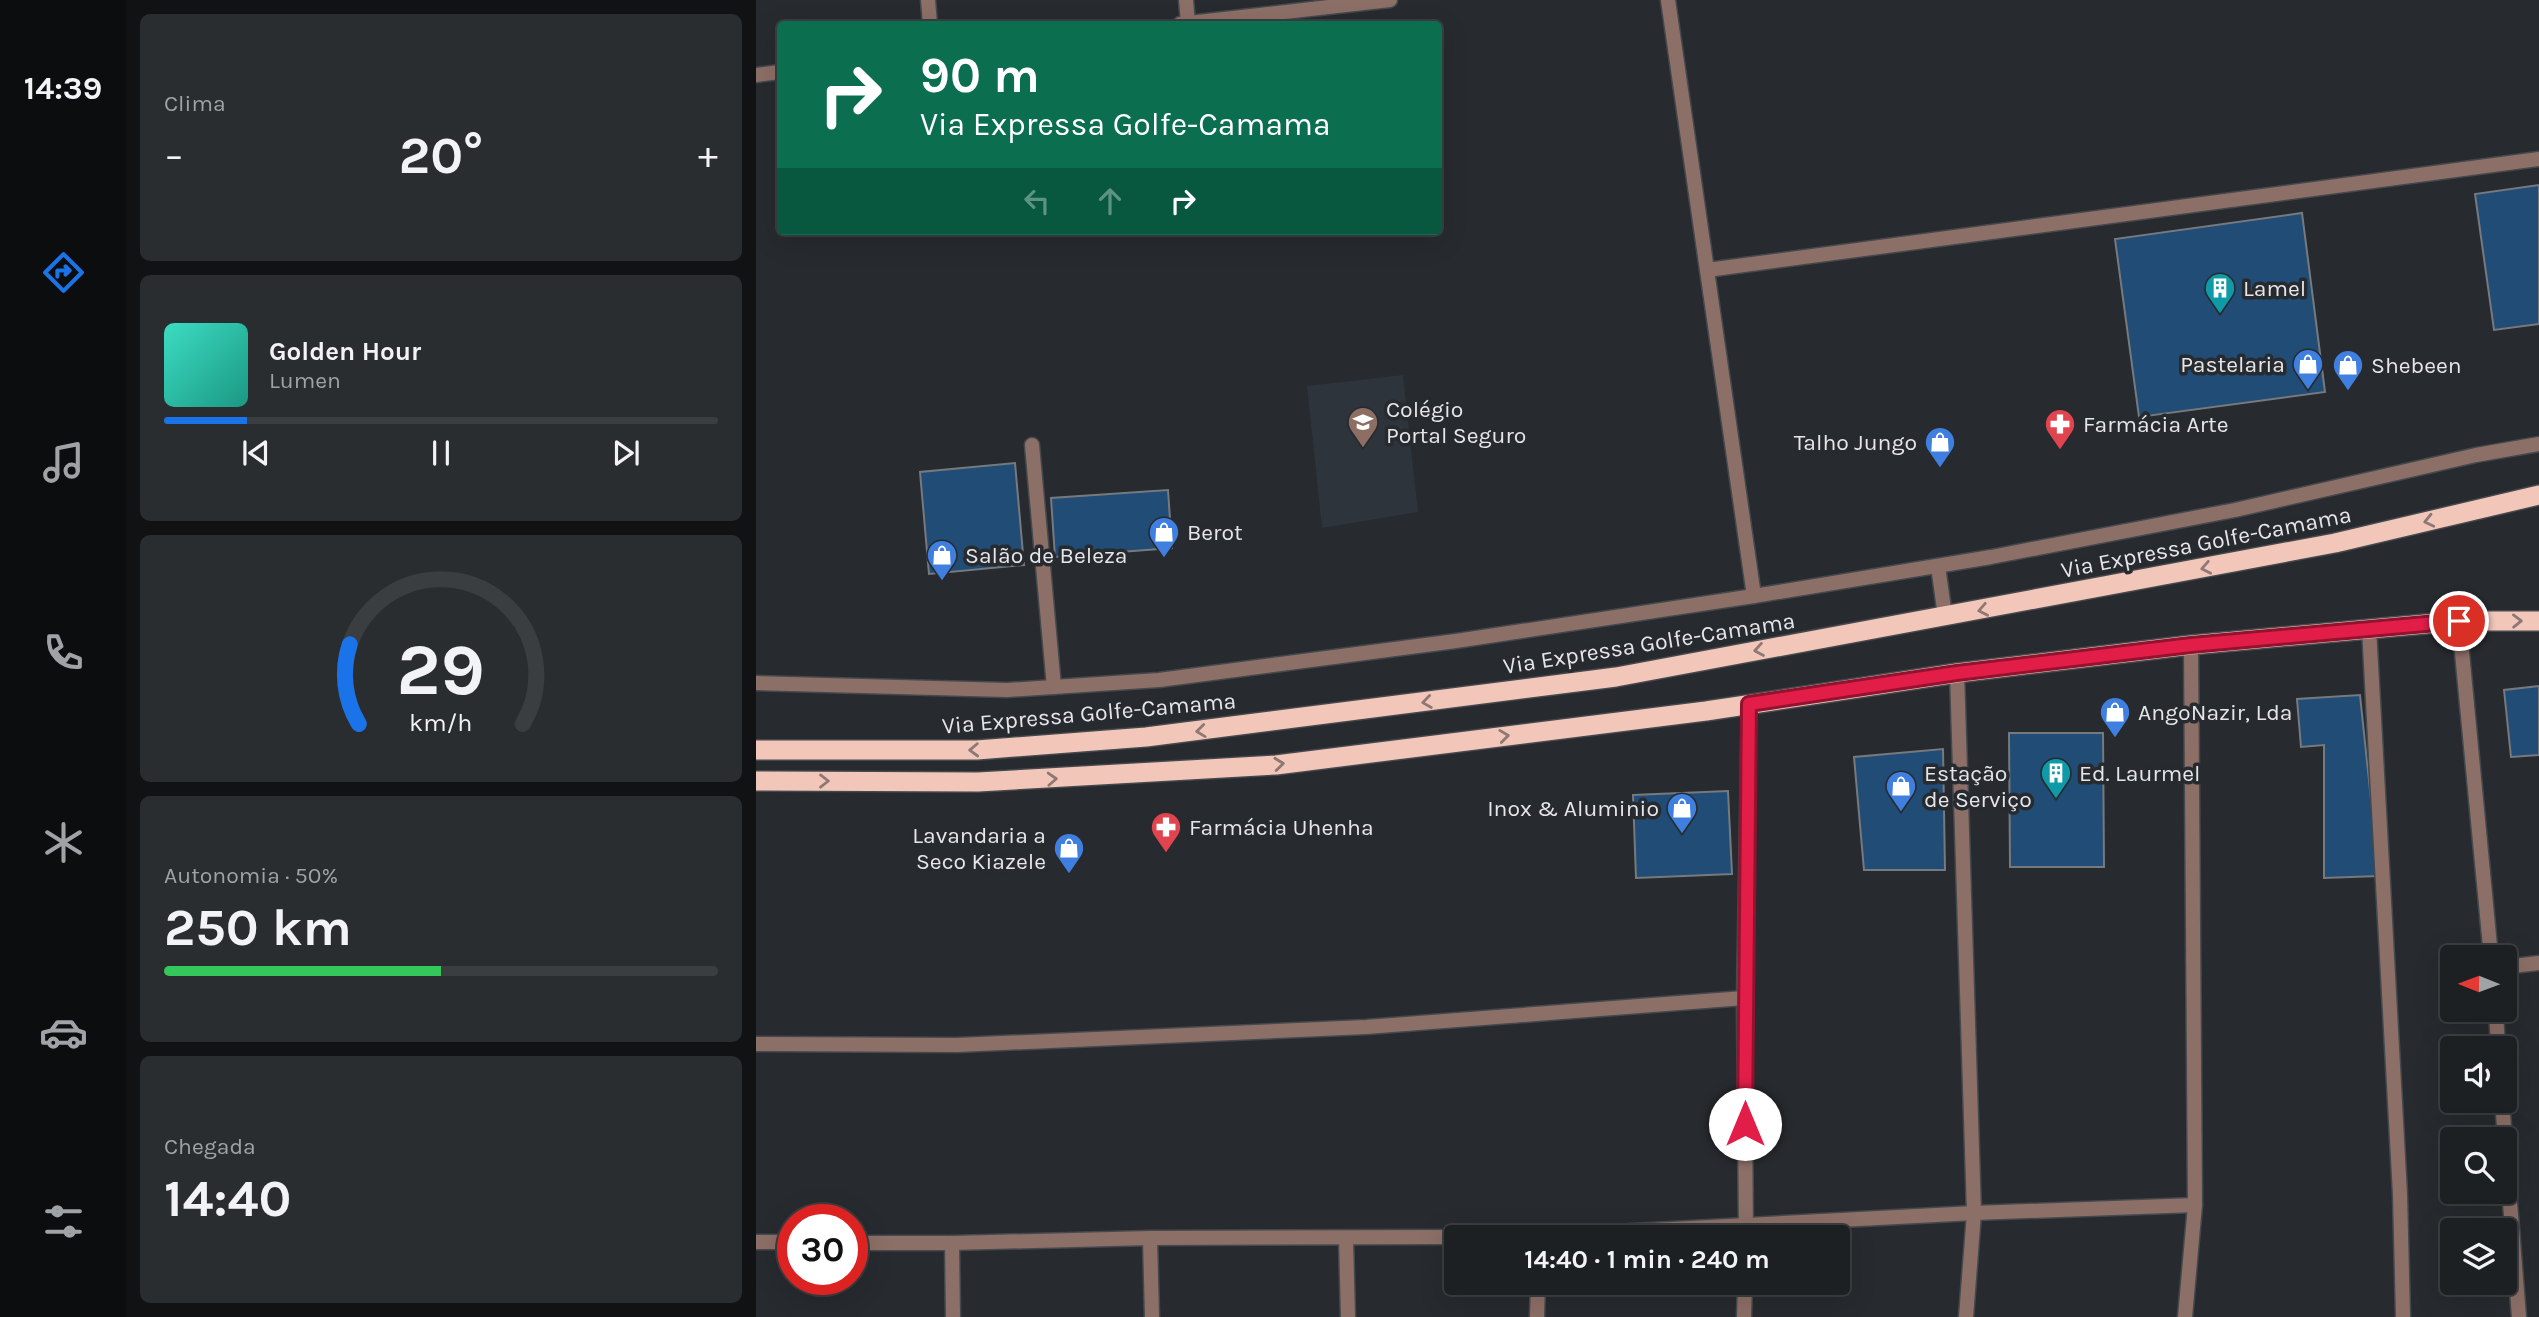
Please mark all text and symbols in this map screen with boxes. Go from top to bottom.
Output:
text: 90 m [920,47,1040,104]
icon: right [805,49,896,140]
text: 14:39 [24,70,102,107]
text: Clima [164,90,226,117]
text: Via Expressa Golfe-Camama [920,106,1331,143]
text: 20° [399,125,483,186]
text: − [164,133,184,178]
text: + [698,133,718,178]
icon: left [1018,182,1056,220]
icon: ahead [1091,182,1129,220]
icon: right [1164,182,1202,220]
icon: directions [39,248,88,297]
building icon: Lamel [2203,271,2237,315]
place label: Lamel [2243,275,2306,302]
text: Golden Hour [269,336,421,367]
shop icon: Pastelaria [2291,347,2325,391]
shop icon: Shebeen [2331,348,2365,392]
place label: Pastelaria [2180,351,2285,378]
place label: Shebeen [2371,352,2462,379]
text: Lumen [269,367,341,394]
place label: Colégio Portal Seguro [1386,396,1526,449]
school or university icon: Colégio Portal Seguro [1346,405,1380,449]
pharmacy icon: Farmácia Arte [2043,407,2077,451]
place label: Farmácia Arte [2083,411,2229,438]
shop icon: Talho Jungo [1923,425,1957,469]
place label: Talho Jungo [1794,429,1917,456]
icon: previous [237,434,275,472]
icon: pause [422,434,460,472]
icon: next [607,434,645,472]
icon: music [39,438,88,487]
street label: Via Expressa Golfe-Camama [2059,501,2354,584]
one-way arrow [2423,512,2435,527]
shop icon: Berot [1147,515,1181,559]
place label: Berot [1187,519,1243,546]
shop icon: Salão de Beleza [925,538,959,582]
place label: Salão de Beleza [965,542,1128,569]
one-way arrow [2200,559,2212,574]
pin [2429,591,2489,651]
one-way arrow [1977,601,1989,616]
icon: arrive [2440,602,2478,640]
street label: Via Expressa Golfe-Camama [1501,607,1797,680]
one-way arrow [2512,613,2522,629]
icon: phone [39,628,88,677]
text: 29 [397,628,485,713]
one-way arrow [1753,642,1765,657]
street label: Via Expressa Golfe-Camama [941,687,1237,740]
one-way arrow [1421,695,1433,710]
shop icon: AngoNazir, Lda [2098,695,2132,739]
place label: AngoNazir, Lda [2138,699,2292,726]
text: km/h [409,708,473,737]
one-way arrow [1195,723,1207,738]
one-way arrow [1499,729,1510,744]
one-way arrow [969,742,980,757]
building icon: Ed. Laurmel [2039,756,2073,800]
one-way arrow [1273,757,1284,772]
place label: Estação de Serviço [1924,760,2032,813]
place label: Ed. Laurmel [2079,760,2201,787]
shop icon: Estação de Serviço [1884,769,1918,813]
one-way arrow [1046,771,1057,786]
one-way arrow [819,773,830,789]
shop icon: Inox & Aluminio [1665,791,1699,835]
place label: Inox & Aluminio [1487,795,1659,822]
pharmacy icon: Farmácia Uhenha [1149,810,1183,854]
place label: Farmácia Uhenha [1189,814,1374,841]
icon: climate [39,818,88,867]
place label: Lavandaria a Seco Kiazele [912,822,1046,875]
shop icon: Lavandaria a Seco Kiazele [1052,831,1086,875]
text: Autonomia · 50% [164,862,338,889]
text: 250 km [164,897,352,958]
north arrow [2440,945,2516,1022]
map controls [2440,945,2517,1295]
icon: car [39,1008,88,1057]
button: sound [2440,1036,2517,1113]
position arrow [1708,1087,1782,1161]
button: search [2440,1127,2517,1204]
text: Chegada [164,1133,256,1160]
text: 14:40 [164,1168,291,1229]
icon: filters [39,1197,88,1246]
speed limit sign: 30 [777,1204,868,1295]
button: layers [2440,1218,2517,1295]
text: 14:40 · 1 min · 240 m [1524,1244,1770,1275]

